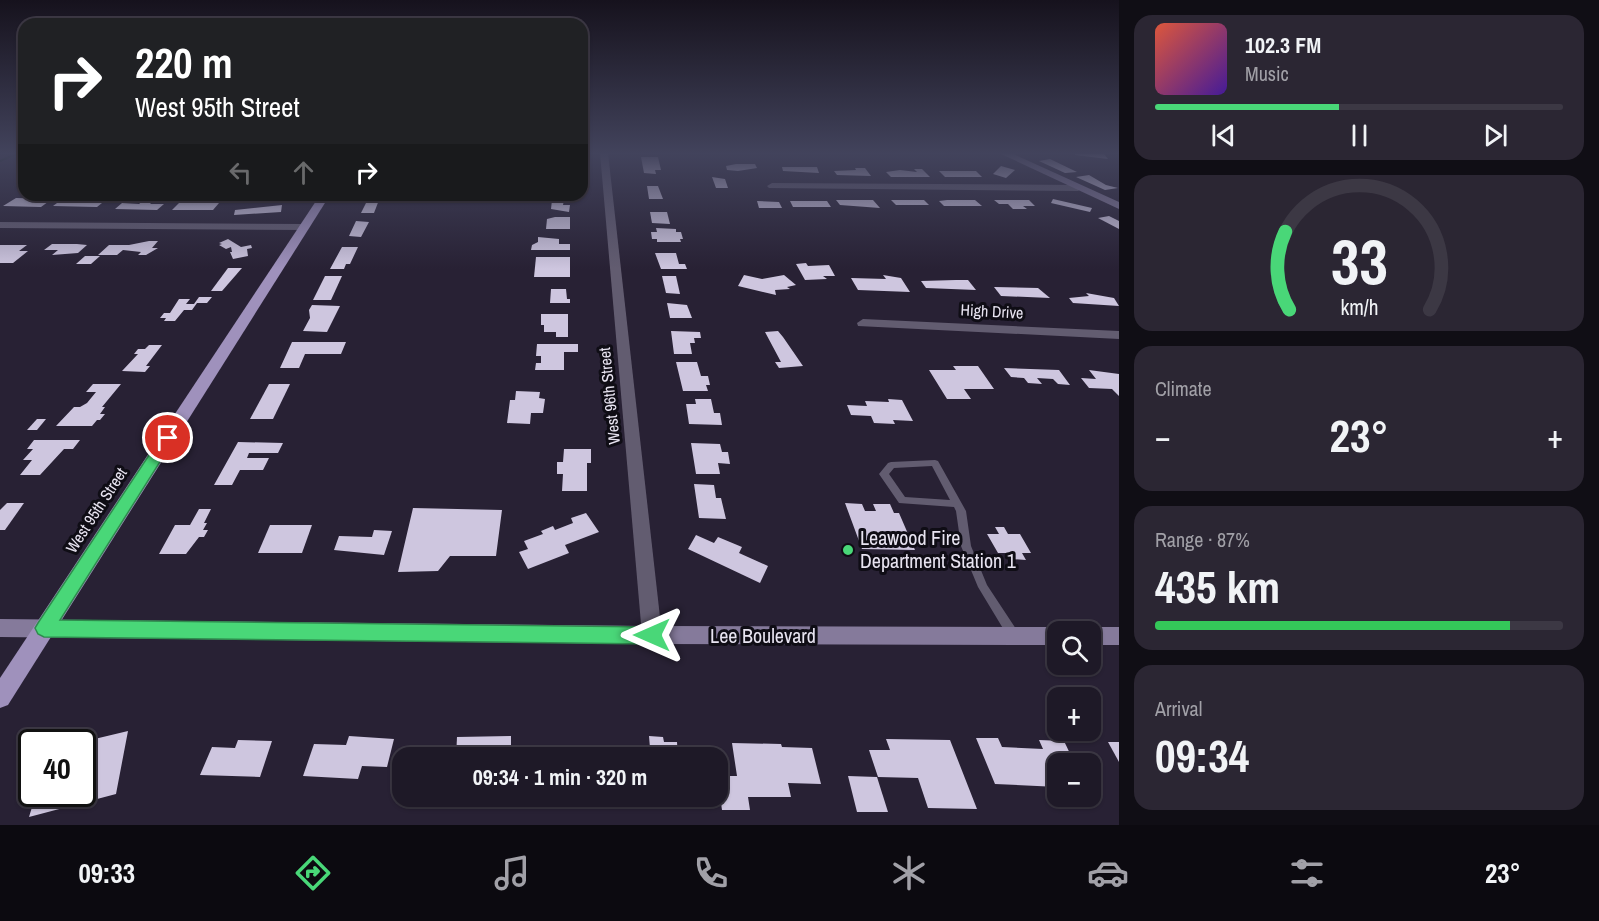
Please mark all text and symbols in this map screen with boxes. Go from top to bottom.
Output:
text: 102.3 FM [1245,30,1321,60]
text: 220 m [135,35,233,91]
icon: right [36,42,114,120]
text: Music [1245,60,1289,87]
text: West 95th Street [135,89,300,125]
icon: previous [1207,119,1240,152]
icon: pause [1343,119,1376,152]
icon: next [1479,119,1512,152]
icon: left [224,156,257,189]
icon: ahead [287,156,320,189]
icon: right [350,156,383,189]
text: 33 [1331,219,1387,303]
text: km/h [1340,293,1378,322]
street label: High Drive [960,298,1024,324]
street label: West 96th Street [593,346,625,446]
text: Climate [1155,375,1212,402]
text: 23° [1329,405,1389,466]
pin [142,412,193,463]
text: − [1155,414,1171,458]
text: + [1547,414,1563,458]
icon: arrive [151,421,184,454]
street label: West 95th Street [60,463,132,557]
place label: Leawood Fire Department Station 1 [860,524,1016,574]
text: Range · 87% [1155,526,1250,553]
marker: Leawood Fire Department Station 1 [841,543,855,557]
text: 435 km [1155,556,1280,617]
position arrow [620,603,684,667]
map controls [1047,621,1101,807]
button: search [1047,621,1101,675]
street label: Lee Boulevard [710,622,816,649]
button: + [1047,687,1101,741]
text: Arrival [1155,695,1202,722]
text: 09:34 [1155,725,1249,786]
speed limit sign: 40 [18,729,96,807]
button: − [1047,753,1101,807]
text: 09:34 · 1 min · 320 m [473,762,647,792]
icon: directions [292,852,334,894]
icon: music [491,852,533,894]
icon: phone [690,852,732,894]
icon: climate [888,852,930,894]
icon: car [1087,852,1129,894]
icon: filters [1286,852,1328,894]
text: 09:33 [78,855,135,891]
text: 23° [1485,855,1521,891]

